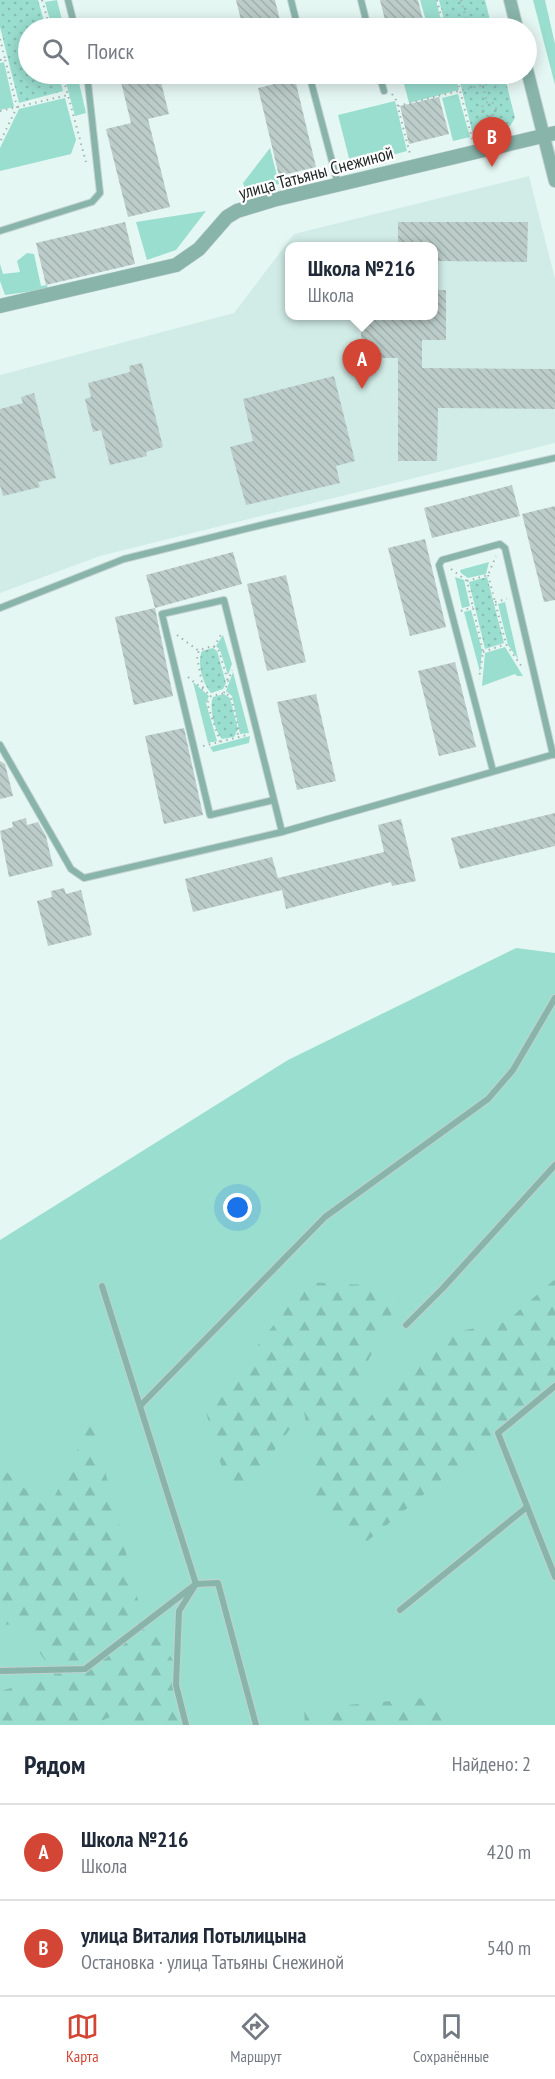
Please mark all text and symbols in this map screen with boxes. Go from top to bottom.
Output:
search box [18,18,537,84]
icon: search [39,35,72,68]
text: Поиск [87,37,134,65]
pin: B [472,118,512,167]
street label: улица Татьяны Снежиной [236,141,396,204]
popup [285,242,438,320]
text: Школа №216 [308,254,415,282]
text: Школа [308,282,354,308]
pin: A [342,340,382,389]
your location [223,1193,252,1222]
text: Рядом [24,1748,85,1781]
text: Найдено: 2 [452,1751,531,1777]
text: Школа №216 [81,1825,189,1853]
text: A [38,1839,49,1865]
text: 420 m [487,1839,531,1865]
text: Школа [81,1853,127,1879]
text: улица Виталия Потылицына [81,1921,306,1949]
text: B [39,1935,48,1961]
text: 540 m [487,1935,531,1961]
text: Остановка · улица Татьяны Снежиной [81,1949,344,1975]
tab: Карта [66,2010,99,2066]
tab: Маршрут [230,2010,281,2066]
tab: Сохранённые [413,2010,489,2066]

